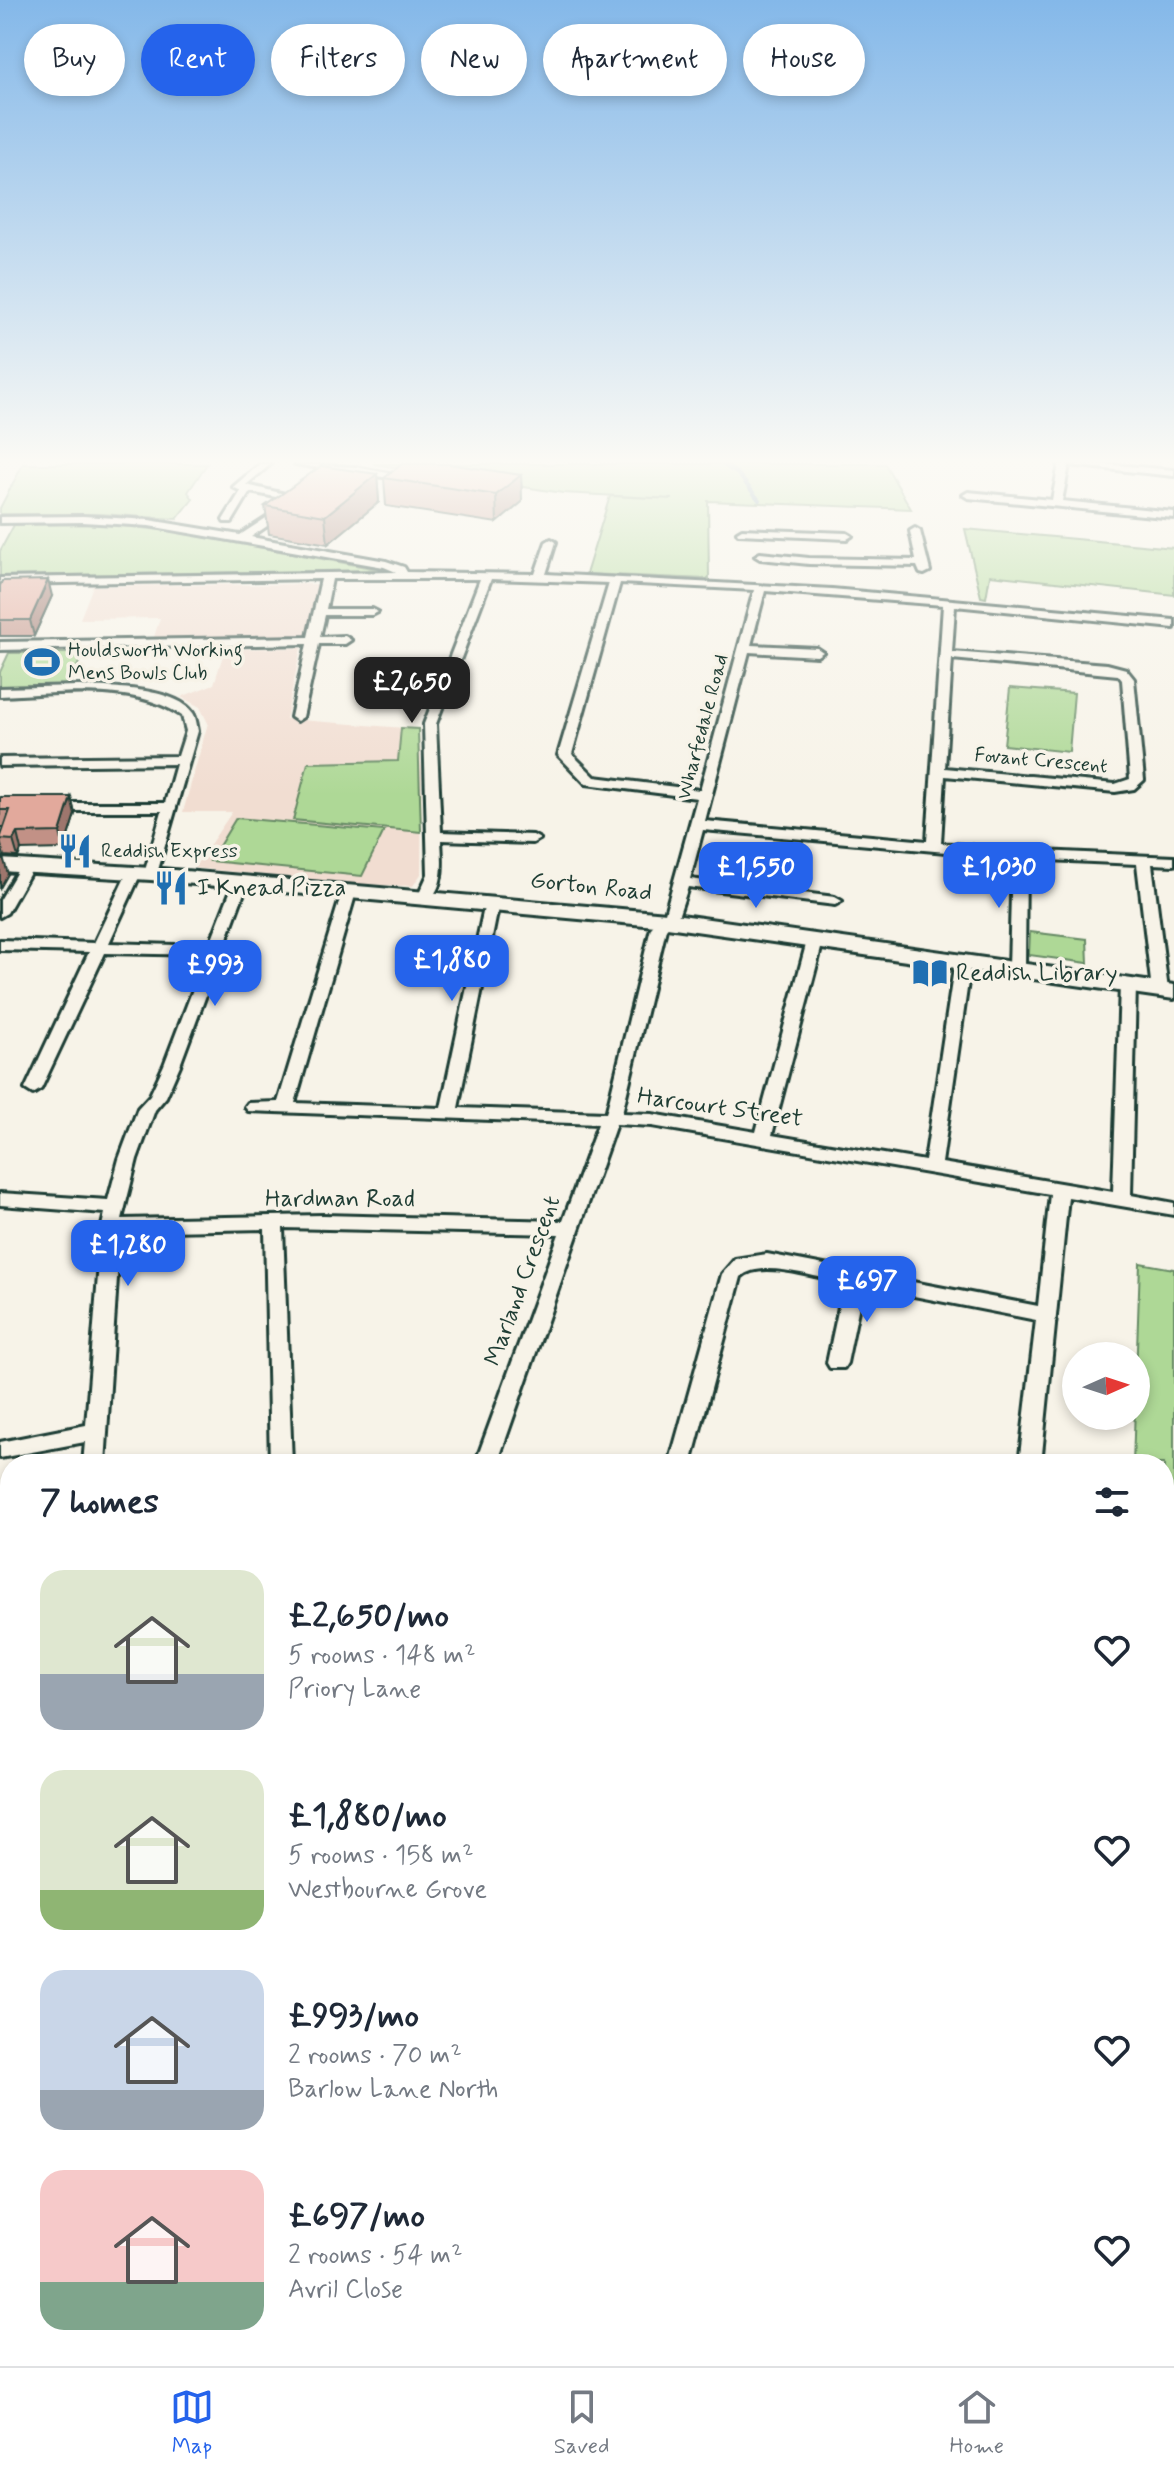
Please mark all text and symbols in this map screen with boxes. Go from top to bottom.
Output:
chip: Buy [24,24,125,96]
chip: Rent [141,24,255,96]
chip: Filters [271,24,405,96]
chip: New [421,24,527,96]
chip: Apartment [543,24,727,96]
chip: House [743,24,865,96]
place label: Houldsworth Working Mens Bowls Club [68,637,243,687]
sports icon: Houldsworth Working Mens Bowls Club [23,643,61,681]
street label: Wharfedale Road [671,651,735,803]
pin: £2,650 [347,657,477,725]
text: £2,650 [372,666,452,700]
street label: Fovant Crescent [973,742,1109,780]
restaurant icon: Reddish Express [56,832,94,870]
place label: Reddish Express [101,838,238,865]
pin: £1,550 [691,842,821,910]
pin: £1,030 [934,842,1064,910]
text: £1,550 [717,851,795,885]
text: £1,030 [961,851,1037,885]
street label: Gorton Road [528,865,654,909]
restaurant icon: I Knead Pizza [152,869,190,907]
place label: I Knead Pizza [197,873,346,904]
pin: £1,880 [387,935,517,1003]
pin: £993 [168,940,262,1008]
text: £1,880 [413,944,491,978]
text: £993 [186,949,244,983]
library icon: Reddish Library [911,954,949,992]
place label: Reddish Library [956,958,1117,989]
street label: Harcourt Street [635,1081,805,1135]
street label: Hardman Road [265,1184,415,1215]
street label: Marland Crescent [478,1192,568,1370]
pin: £1,280 [63,1220,193,1288]
text: £1,280 [89,1229,167,1263]
pin: £697 [820,1256,914,1324]
text: £697 [836,1265,898,1299]
north arrow [1062,1342,1150,1430]
map controls [1062,1342,1150,1430]
text: 7 homes [40,1480,159,1525]
icon: filters [1090,1480,1134,1524]
text: £2,650/mo [288,1594,449,1639]
icon: home [104,1602,200,1698]
icon: heart [1090,1628,1134,1672]
text: 5 rooms · 148 m² [288,1639,475,1673]
text: Priory Lane [288,1673,421,1707]
text: £1,880/mo [288,1794,447,1839]
icon: home [104,1802,200,1898]
icon: heart [1090,1828,1134,1872]
text: 5 rooms · 158 m² [288,1839,474,1873]
text: Westbourne Grove [288,1873,487,1907]
text: £993/mo [288,1994,419,2039]
icon: home [104,2002,200,2098]
icon: heart [1090,2028,1134,2072]
text: 2 rooms · 70 m² [288,2039,462,2073]
text: Barlow Lane North [288,2073,498,2107]
text: £697/mo [288,2194,425,2239]
icon: home [104,2202,200,2298]
icon: heart [1090,2228,1134,2272]
text: 2 rooms · 54 m² [288,2239,463,2273]
text: Avril Close [288,2273,403,2307]
tab: Map [170,2385,214,2461]
tab: Saved [554,2385,609,2461]
tab: Home [949,2385,1004,2461]

